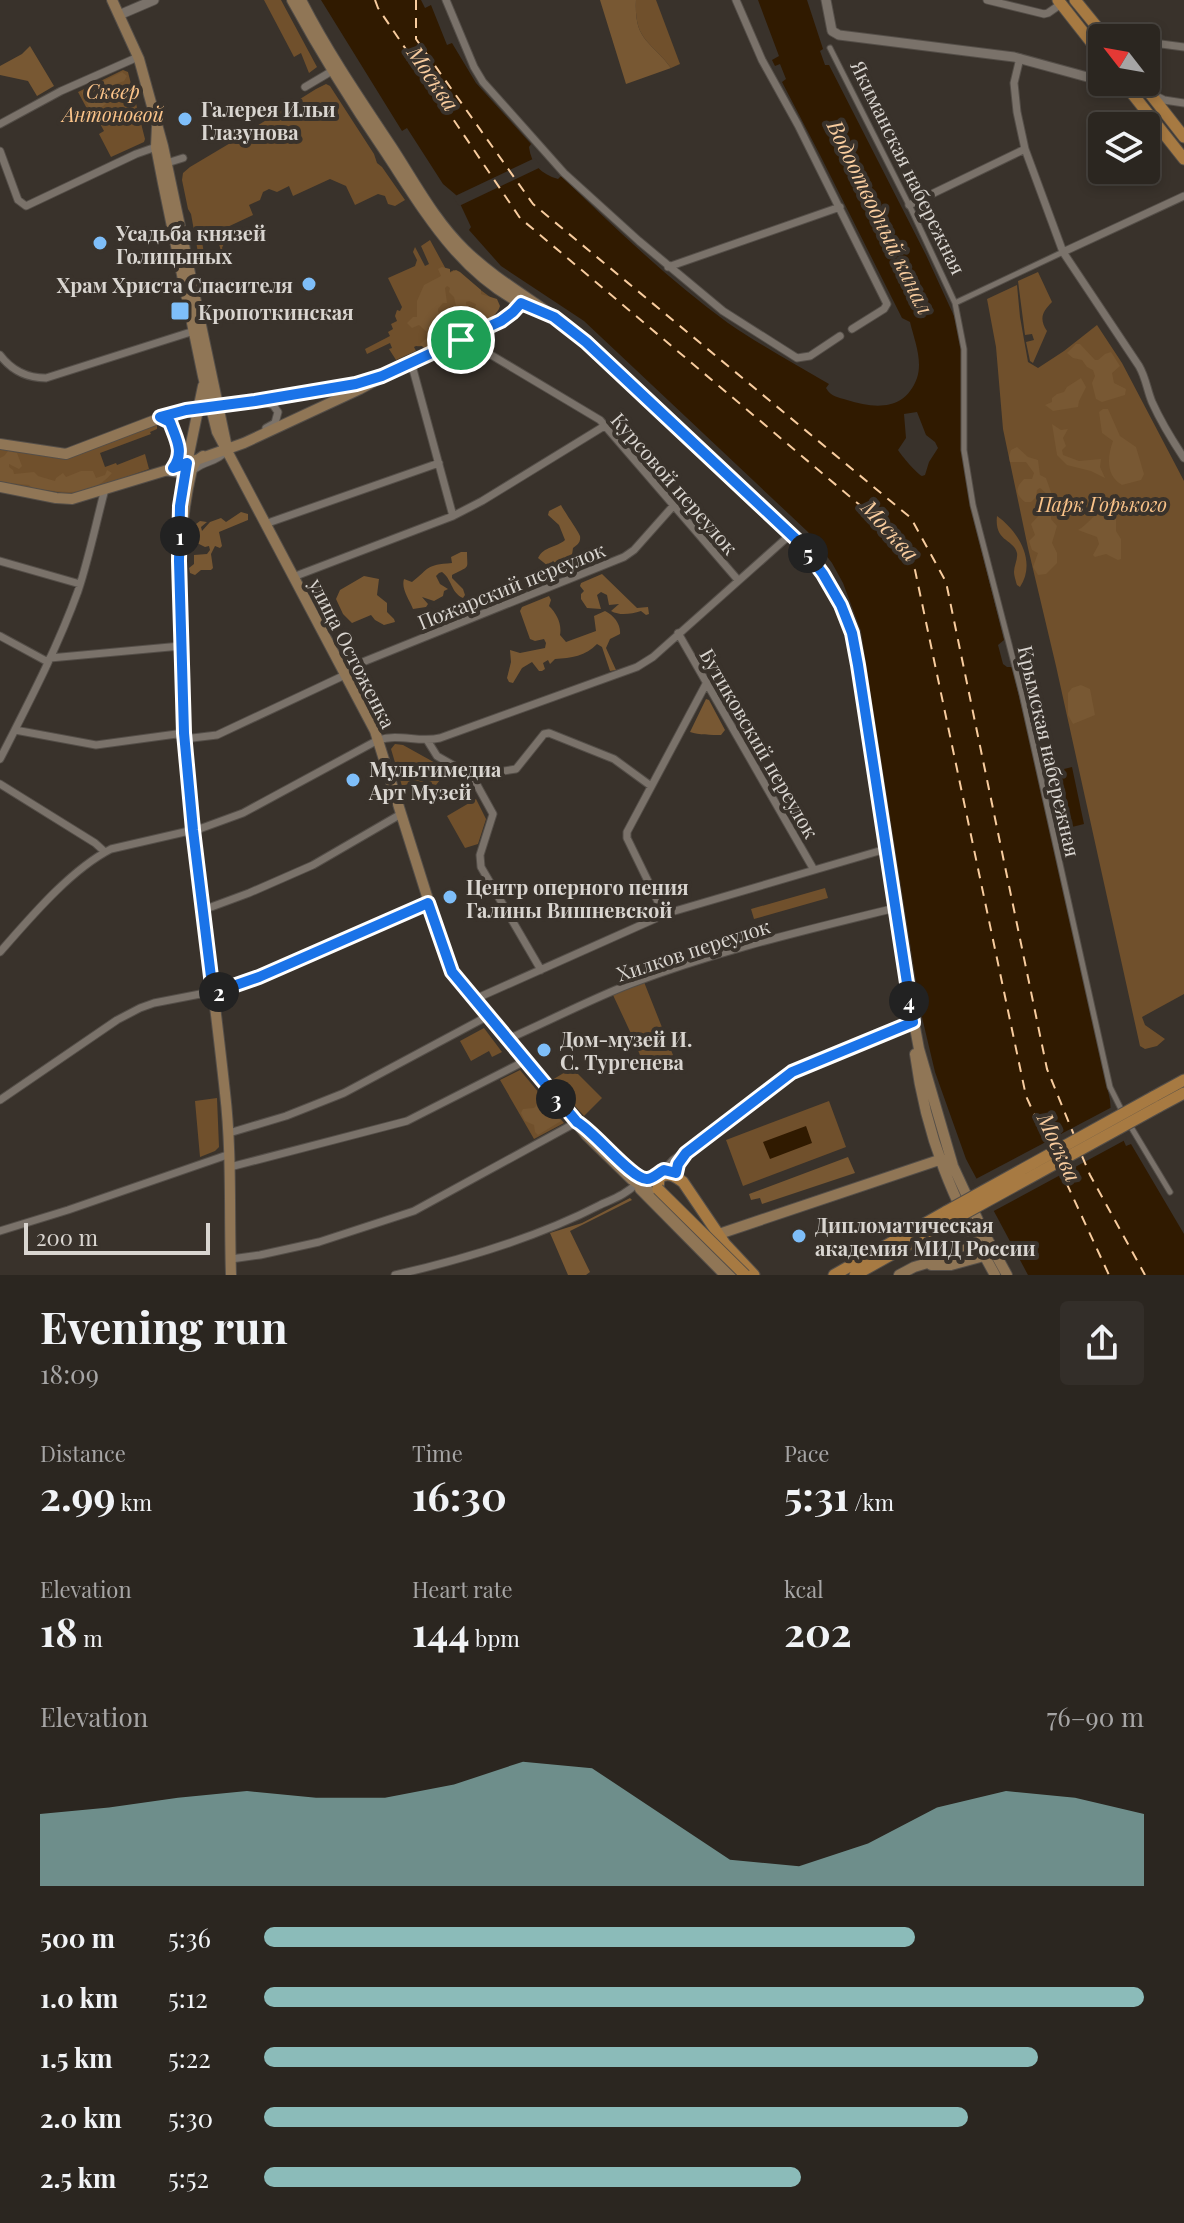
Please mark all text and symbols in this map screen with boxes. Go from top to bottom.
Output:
north arrow [1088,24,1160,96]
map controls [1088,24,1160,184]
water label: Москва [401,38,467,117]
street label: Якиманская набережная [845,55,973,279]
park label: Сквер Антоновой [60,77,165,127]
place label: Галерея Ильи Глазунова [201,95,336,145]
marker: Галерея Ильи Глазунова [176,110,194,128]
button: layers [1088,112,1160,184]
water label: Водоотводный канал [820,114,941,319]
place label: Усадьба князей Голицыных [115,219,266,269]
marker: Усадьба князей Голицыных [91,234,109,252]
place label: Храм Христа Спасителя [56,271,293,298]
marker: Храм Христа Спасителя [300,275,318,293]
place label: Кропоткинская [198,298,354,325]
marker: Кропоткинская [169,300,191,322]
pin [427,306,495,374]
icon: arrive [439,318,483,362]
street label: Курсовой переулок [606,406,745,560]
park label: Парк Горького [1036,490,1167,517]
water label: Москва [855,492,927,567]
pin: 1 [160,516,200,556]
text: 1 [176,521,184,551]
pin: 5 [788,533,828,573]
street label: Пожарский переулок [413,535,609,635]
text: 5 [803,538,813,568]
street label: улица Остоженка [303,572,403,733]
street label: Бутиковский переулок [695,643,826,843]
street label: Крымская набережная [1013,643,1088,860]
place label: Мультимедиа Арт Музей [368,755,502,805]
marker: Мультимедиа Арт Музей [344,771,362,789]
place label: Центр оперного пения Галины Вишневской [466,873,689,923]
marker: Центр оперного пения Галины Вишневской [441,888,459,906]
street label: Хилков переулок [613,911,774,987]
pin: 2 [199,972,239,1012]
text: 2 [213,977,225,1007]
pin: 4 [889,981,929,1021]
text: 4 [903,986,915,1016]
place label: Дом-музей И. С. Тургенева [560,1025,692,1075]
marker: Дом-музей И. С. Тургенева [535,1041,553,1059]
pin: 3 [536,1079,576,1119]
text: 3 [551,1084,561,1114]
water label: Москва [1031,1107,1089,1186]
place label: Дипломатическая академия МИД России [815,1211,1036,1261]
scale bar [24,1219,210,1255]
text: 200 m [36,1222,98,1252]
marker: Дипломатическая академия МИД России [790,1227,808,1245]
text: Evening run [40,1296,288,1355]
button: share [1060,1301,1144,1385]
text: 18:09 [40,1356,99,1391]
text: Distance [40,1438,126,1468]
text: Time [412,1438,463,1468]
text: Pace [784,1438,830,1468]
text: 2.99 [40,1468,116,1521]
text: 16:30 [412,1468,507,1521]
text: 5:31 [784,1468,849,1521]
text: km [116,1487,152,1517]
text: /km [849,1487,894,1517]
text: Elevation [40,1574,132,1604]
text: Heart rate [412,1574,513,1604]
text: kcal [784,1574,823,1604]
text: 18 [40,1604,78,1657]
text: 144 [412,1604,470,1657]
text: 202 [784,1604,852,1657]
text: m [78,1623,103,1653]
text: bpm [470,1623,520,1653]
text: Elevation [40,1699,148,1734]
text: 76–90 m [1047,1699,1144,1734]
text: 500 m [40,1920,115,1955]
text: 5:36 [168,1920,211,1955]
text: 1.0 km [40,1980,118,2015]
text: 5:12 [168,1980,208,2015]
text: 1.5 km [40,2040,113,2075]
text: 5:22 [168,2040,211,2075]
text: 2.0 km [40,2100,122,2135]
text: 5:30 [168,2100,213,2135]
text: 2.5 km [40,2160,116,2195]
text: 5:52 [168,2160,209,2195]

